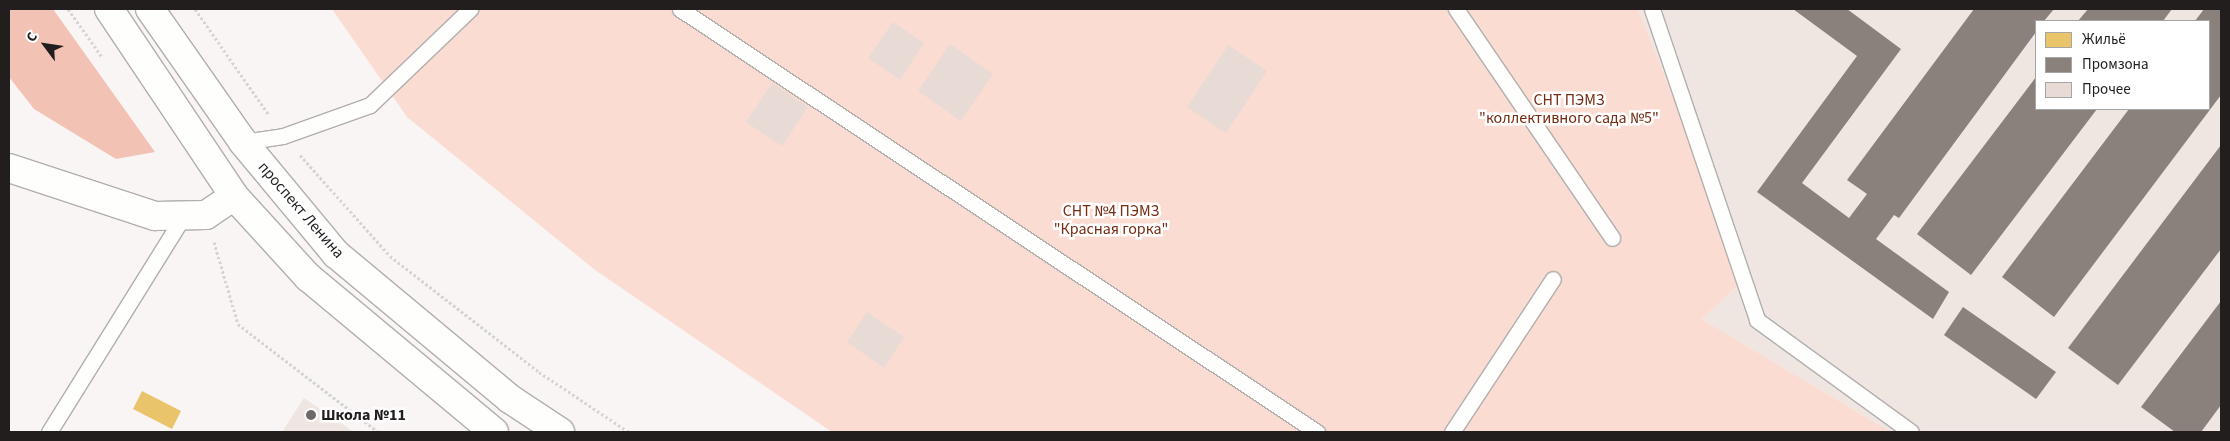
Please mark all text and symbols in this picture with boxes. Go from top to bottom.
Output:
north arrow [20,20,70,70]
legend [2035,20,2210,110]
text: С [21,29,43,46]
text: Жильё [2082,29,2126,50]
text: Промзона [2082,54,2149,75]
text: Прочее [2082,79,2131,100]
park label: СНТ ПЭМЗ "коллективного сада №5" [1479,90,1659,128]
street label: проспект Ленина [254,158,348,262]
park label: СНТ №4 ПЭМЗ "Красная горка" [1054,201,1168,239]
place label: Школа №11 [321,405,406,425]
marker: Школа №11 [305,409,317,421]

